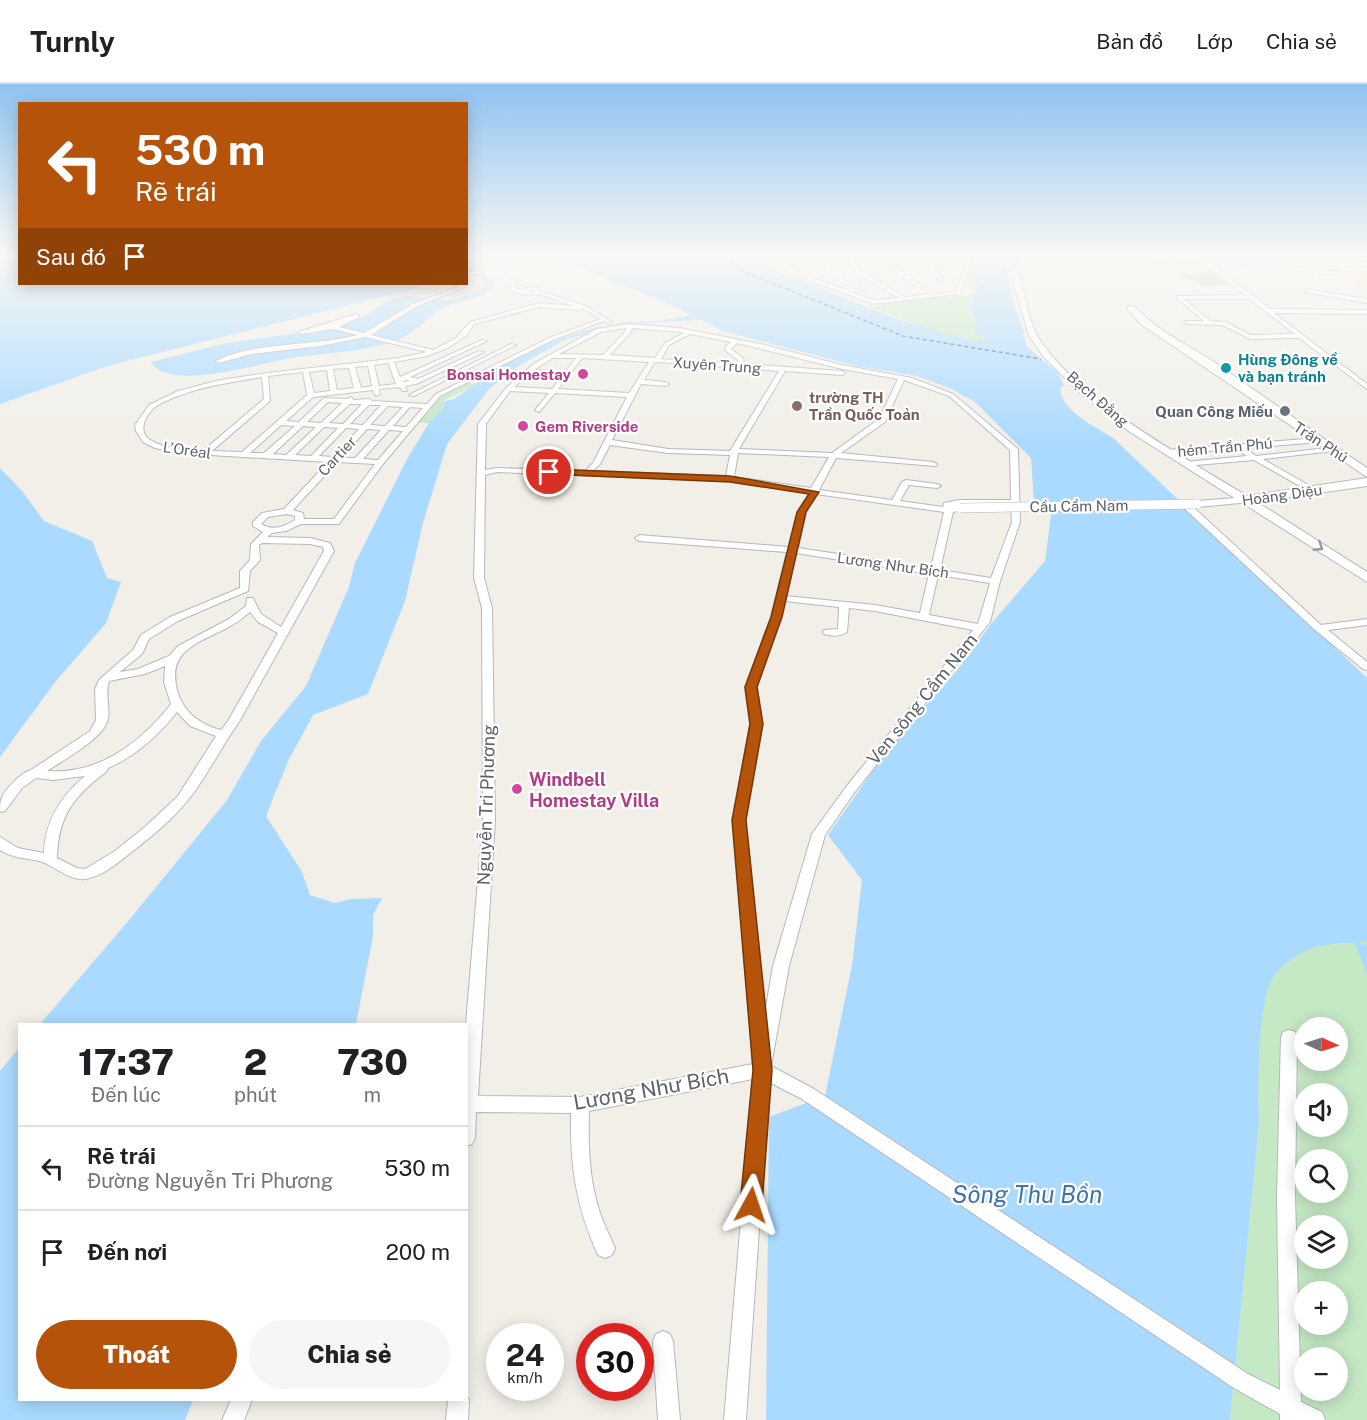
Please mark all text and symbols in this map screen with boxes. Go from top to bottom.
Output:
text: Turnly [30,25,115,58]
text: Bản đồ [1096,29,1163,54]
text: Lớp [1196,29,1233,54]
text: Chia sẻ [1266,29,1337,54]
text: 530 m [135,125,265,174]
icon: left [36,126,114,204]
text: Rẽ trái [135,175,217,207]
icon: arrive [118,240,151,273]
text: Sau đó [36,244,106,270]
place label: Hùng Đông về và bạn tránh [1238,351,1338,385]
street label: Xuyên Trung [672,353,762,377]
marker: Hùng Đông về và bạn tránh [1219,361,1233,375]
place label: Bonsai Homestay [447,366,572,383]
marker: Bonsai Homestay [576,367,590,381]
street label: Bạch Đằng [1064,368,1132,430]
place label: trường TH Trần Quốc Toản [809,389,920,423]
marker: trường TH Trần Quốc Toản [790,399,804,413]
place label: Quan Công Miếu [1155,403,1273,420]
marker: Quan Công Miếu [1278,404,1292,418]
place label: Gem Riverside [535,418,638,435]
street label: Trần Phú [1291,418,1351,466]
marker: Gem Riverside [516,419,530,433]
street label: Cartier [314,433,360,479]
street label: hẻm Trần Phú [1177,434,1273,460]
street label: L’Oréal [162,438,212,462]
pin [523,446,574,497]
icon: arrive [532,455,565,488]
street label: Hoàng Diệu [1241,481,1323,509]
street label: Cầu Cẩm Nam [1030,497,1128,515]
one-way arrow [1313,540,1324,551]
street label: Lương Như Bích [836,549,950,581]
street label: Ven sông Cẩm Nam [863,629,981,769]
street label: Nguyễn Tri Phương [473,724,499,886]
place label: Windbell Homestay Villa [529,769,659,811]
marker: Windbell Homestay Villa [510,782,524,796]
north arrow [1294,1017,1348,1071]
map controls [1294,1017,1348,1401]
text: 17:37 [78,1041,174,1083]
text: 2 [244,1041,267,1083]
text: 730 [337,1041,408,1083]
street label: Lương Như Bích [571,1063,731,1115]
text: Đến lúc [91,1083,161,1107]
text: phút [234,1083,277,1107]
text: m [364,1083,381,1107]
button: sound [1294,1083,1348,1137]
text: Rẽ trái [87,1143,156,1169]
button: search [1294,1149,1348,1203]
icon: left [36,1152,69,1185]
text: 530 m [384,1155,450,1181]
text: Đường Nguyễn Tri Phương [87,1169,333,1193]
position arrow [719,1173,783,1237]
water label: Sông Thu Bồn [952,1180,1102,1208]
button: layers [1294,1215,1348,1269]
icon: arrive [36,1236,69,1269]
text: Đến nơi [87,1239,167,1265]
text: 200 m [386,1239,450,1265]
button: + [1294,1281,1348,1335]
button: Thoát [36,1320,237,1389]
button: Chia sẻ [249,1320,450,1389]
speed limit sign: 30 [576,1323,654,1401]
text: 24 [506,1337,544,1373]
button: − [1294,1347,1348,1401]
text: km/h [507,1369,543,1386]

